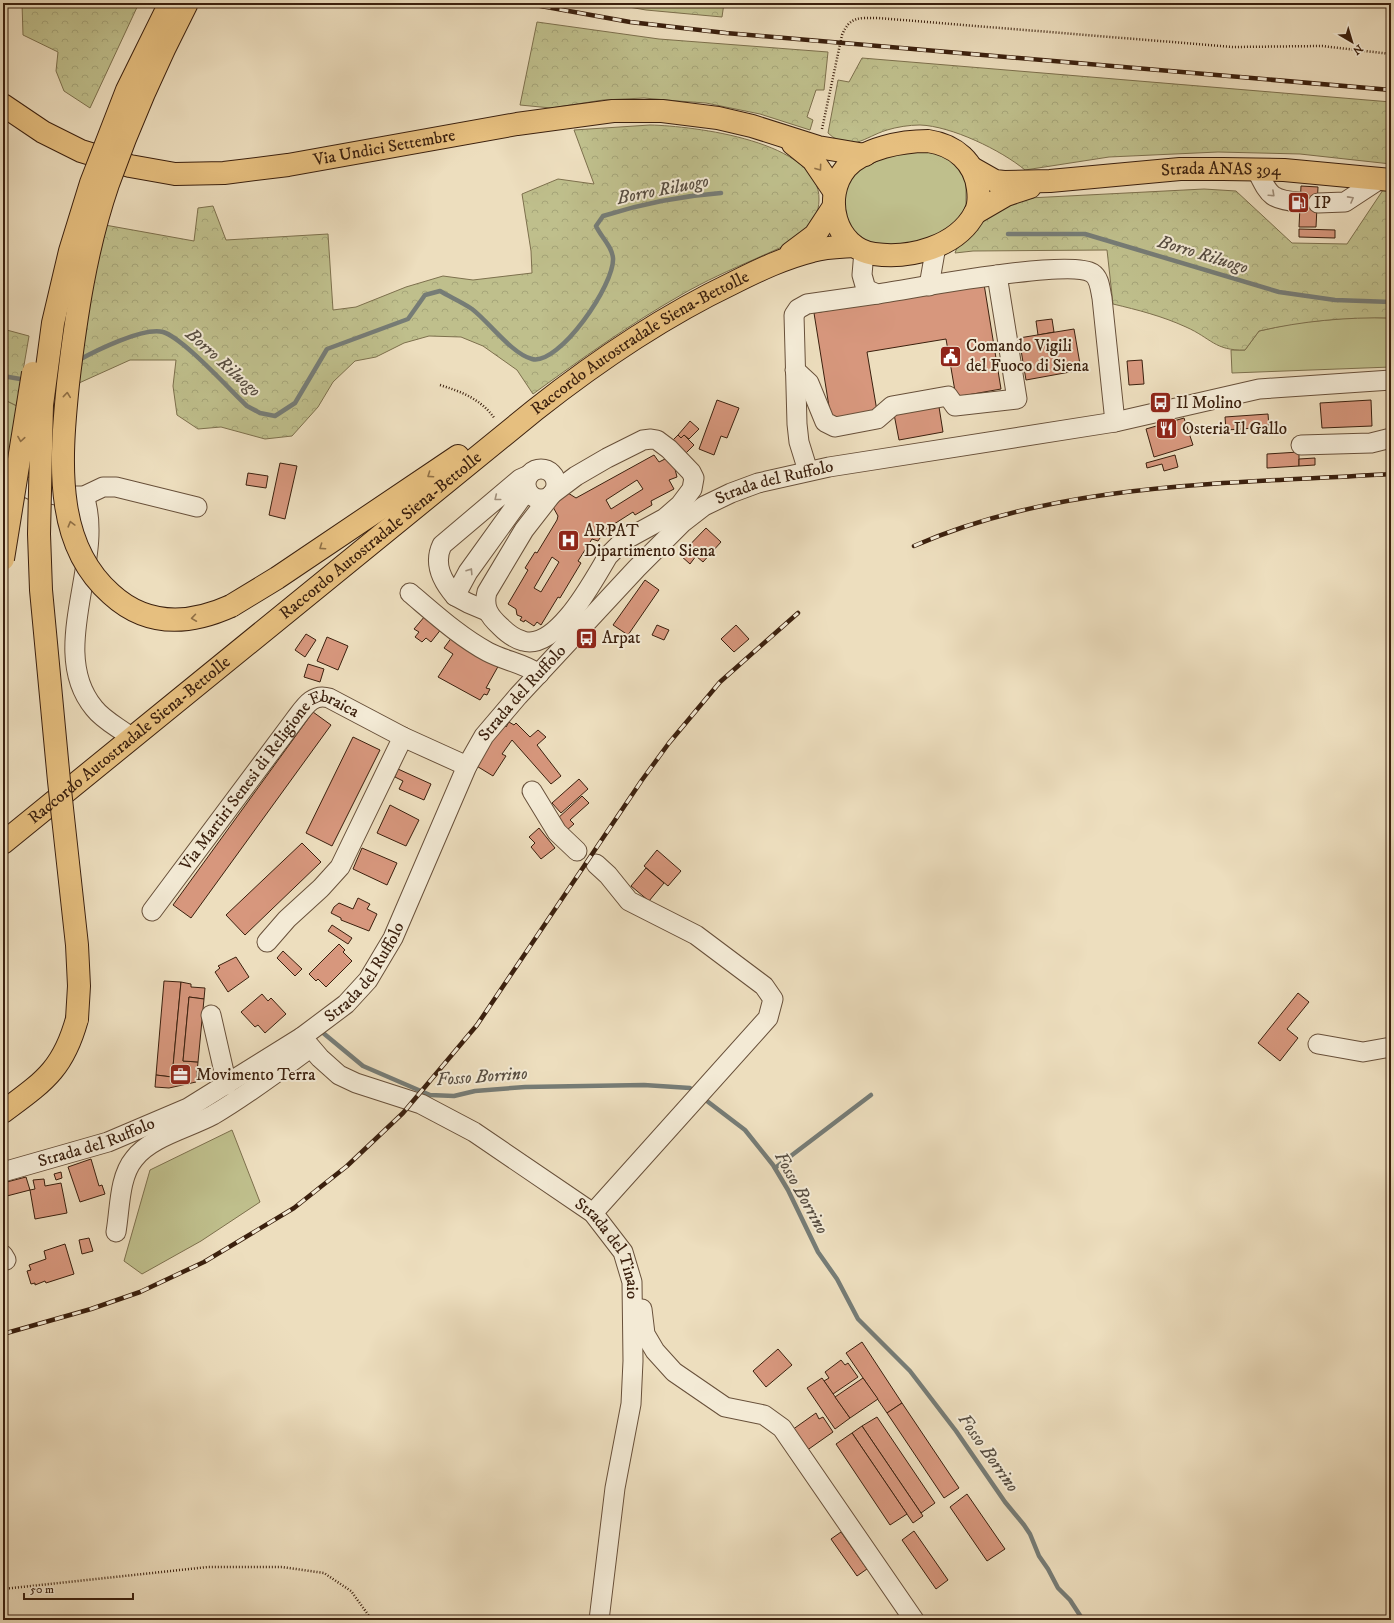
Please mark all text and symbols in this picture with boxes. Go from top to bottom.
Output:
north arrow [1332,22,1372,62]
text: N [1350,41,1365,57]
street label: Via Undici Settembre [311,124,457,171]
street label: Strada ANAS 394 [1160,158,1282,182]
one-way arrow [814,164,822,171]
water label: Borro Riluogo [614,170,711,210]
one-way arrow [1267,189,1275,197]
fuel station icon: IP [1285,190,1311,216]
place label: IP [1314,192,1331,214]
one-way arrow [1347,196,1354,203]
water label: Borro Riluogo [1154,231,1251,279]
street label: Raccordo Autostradale Siena-Bettolle [526,266,753,420]
water label: Borro Riluogo [180,323,265,403]
place label: Comando Vigili del Fuoco di Siena [966,335,1090,377]
public building icon: Comando Vigili del Fuoco di Siena [937,343,963,369]
bus stop icon: Il Molino [1147,390,1173,416]
one-way arrow [62,392,71,398]
place label: Il Molino [1176,392,1242,414]
restaurant icon: Osteria Il Gallo [1153,416,1179,442]
place label: Osteria Il Gallo [1182,418,1287,440]
one-way arrow [17,436,26,442]
street label: Raccordo Autostradale Siena-Bettolle [275,447,486,624]
street label: Strada del Ruffolo [712,455,835,510]
one-way arrow [427,470,434,478]
one-way arrow [494,493,502,500]
place label: ARPAT Dipartimento Siena [584,520,716,562]
one-way arrow [67,521,75,528]
hospital icon: ARPAT Dipartimento Siena [555,528,581,554]
one-way arrow [320,542,327,549]
one-way arrow [465,568,472,575]
one-way arrow [191,613,197,622]
bus stop icon: Arpat [573,625,599,651]
place label: Arpat [602,627,641,649]
street label: Strada del Ruffolo [473,640,571,746]
street label: Raccordo Autostradale Siena-Bettolle [24,651,235,829]
street label: Via Martiri Senesi di Religione Ebraica [174,686,363,876]
street label: Strada del Ruffolo [320,919,410,1028]
office icon: Movimento Terra [167,1062,193,1088]
water label: Fosso Borrino [436,1063,529,1091]
place label: Movimento Terra [196,1064,316,1086]
street label: Strada del Ruffolo [35,1112,158,1172]
water label: Fosso Borrino [769,1148,833,1238]
street label: Strada del Tinaio [570,1193,643,1299]
water label: Fosso Borrino [953,1409,1023,1497]
scale bar [24,1575,133,1601]
text: 50 m [30,1582,54,1597]

